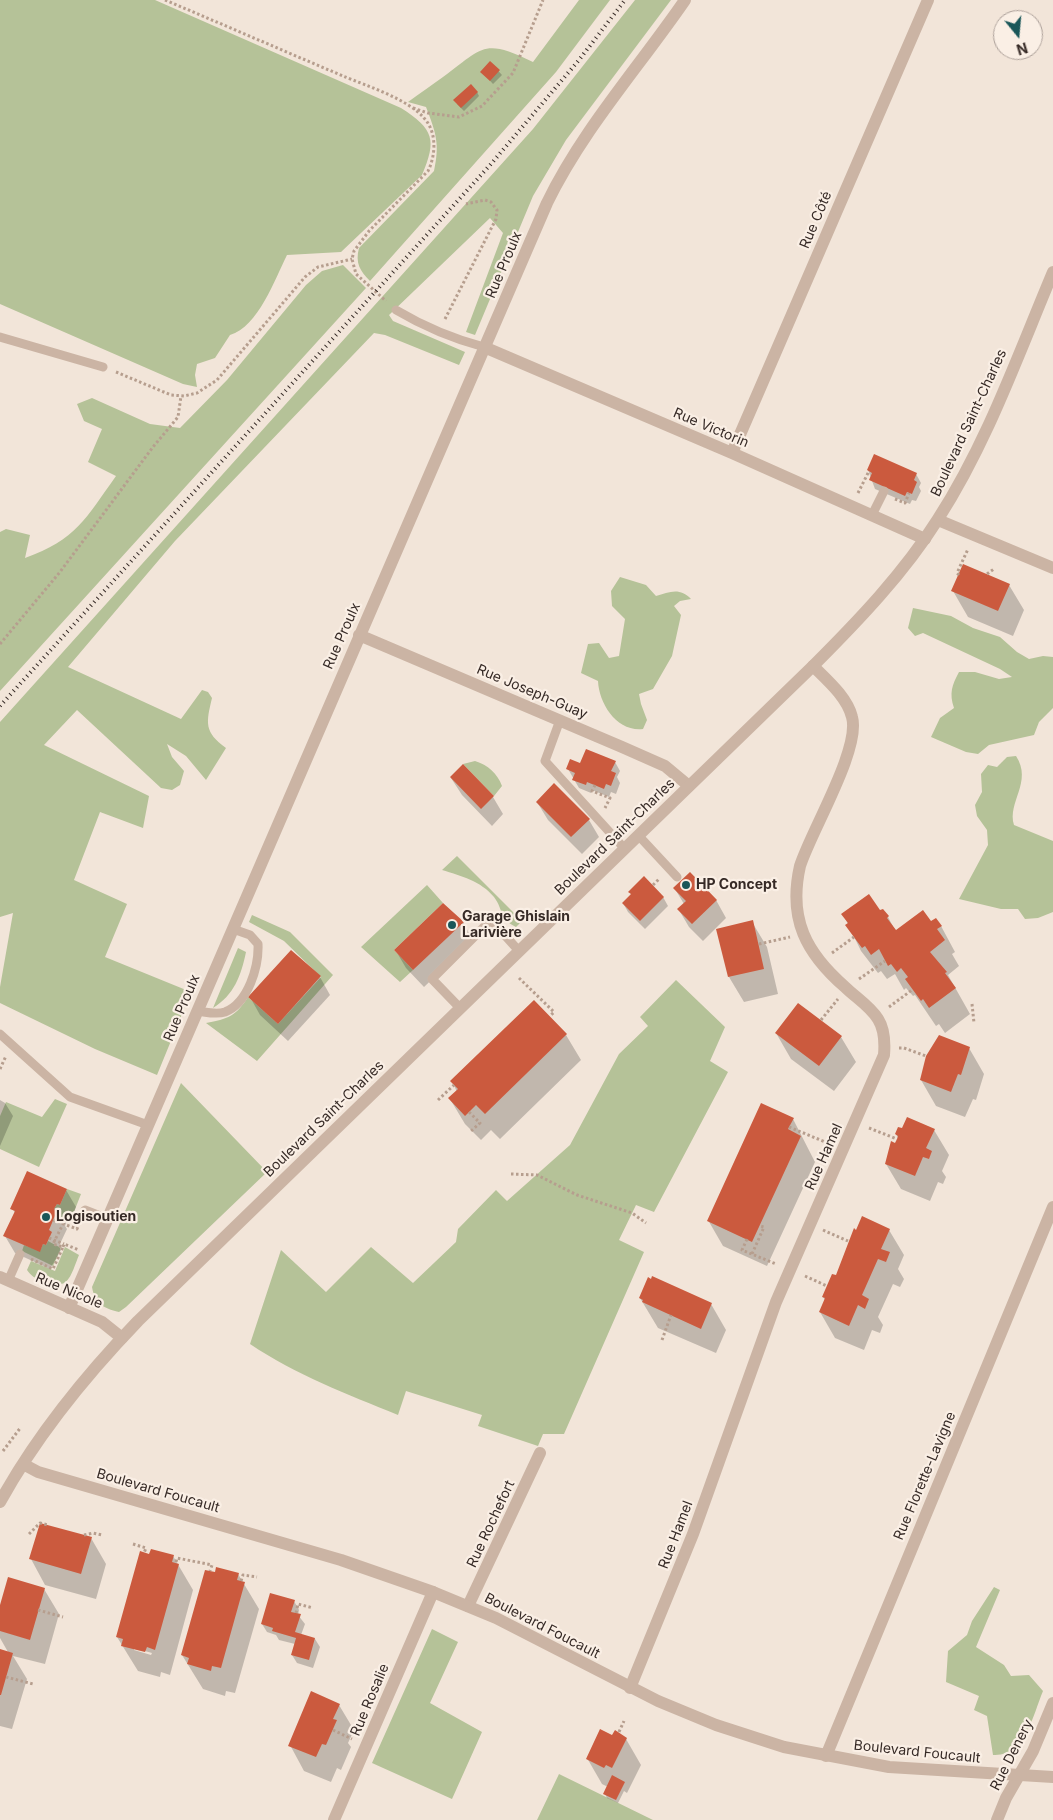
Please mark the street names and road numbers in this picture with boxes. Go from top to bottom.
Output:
street label: Rue Côté [796,189,836,251]
street label: Rue Proulx [482,229,526,301]
street label: Boulevard Saint-Charles [927,347,1011,499]
street label: Rue Victorin [671,405,751,451]
street label: Rue Proulx [320,600,364,672]
street label: Rue Joseph-Guay [474,661,590,723]
street label: Boulevard Saint-Charles [551,775,679,899]
street label: Rue Proulx [160,972,204,1044]
street label: Boulevard Saint-Charles [260,1057,388,1181]
street label: Rue Hamel [802,1121,846,1193]
street label: Rue Nicole [33,1269,105,1313]
street label: Rue Florette-Lavigne [890,1409,960,1543]
street label: Boulevard Foucault [95,1465,221,1517]
street label: Rue Rochefort [463,1478,519,1570]
street label: Rue Hamel [655,1499,697,1571]
street label: Boulevard Foucault [482,1590,602,1662]
street label: Rue Rosalie [347,1661,393,1739]
street label: Rue Denery [987,1717,1037,1793]
street label: Boulevard Foucault [853,1737,981,1767]

